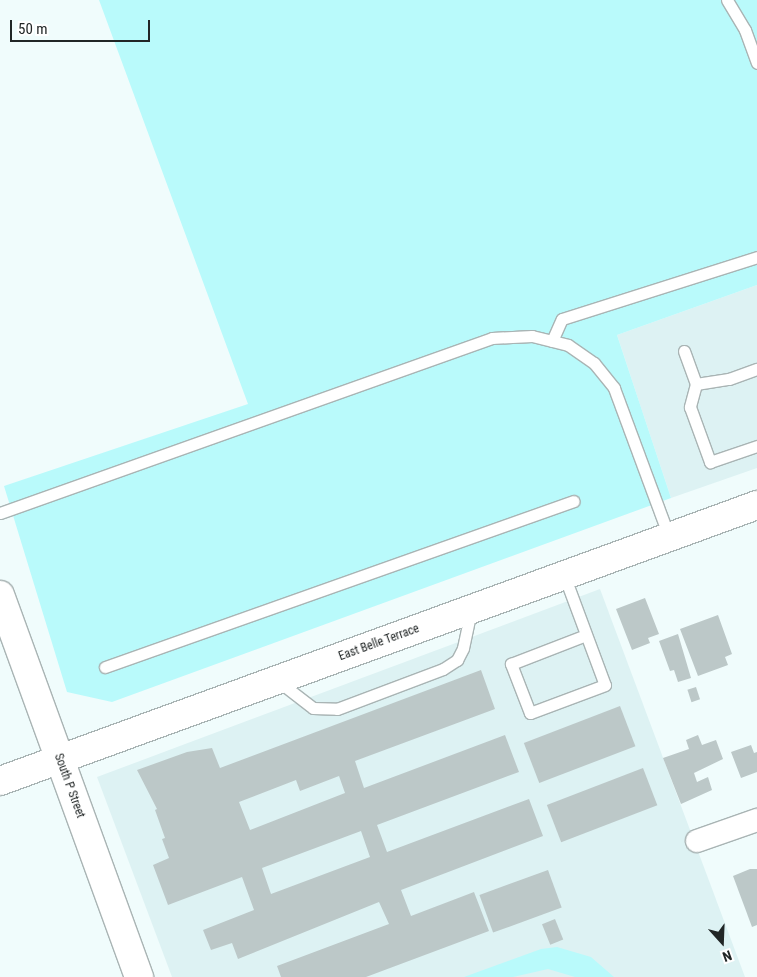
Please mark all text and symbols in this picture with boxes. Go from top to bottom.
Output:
scale bar [12,10,152,42]
text: 50 m [18,20,48,38]
street label: East Belle Terrace [337,622,421,664]
street label: South P Street [51,752,87,820]
north arrow [697,917,747,967]
text: N [720,947,734,965]

